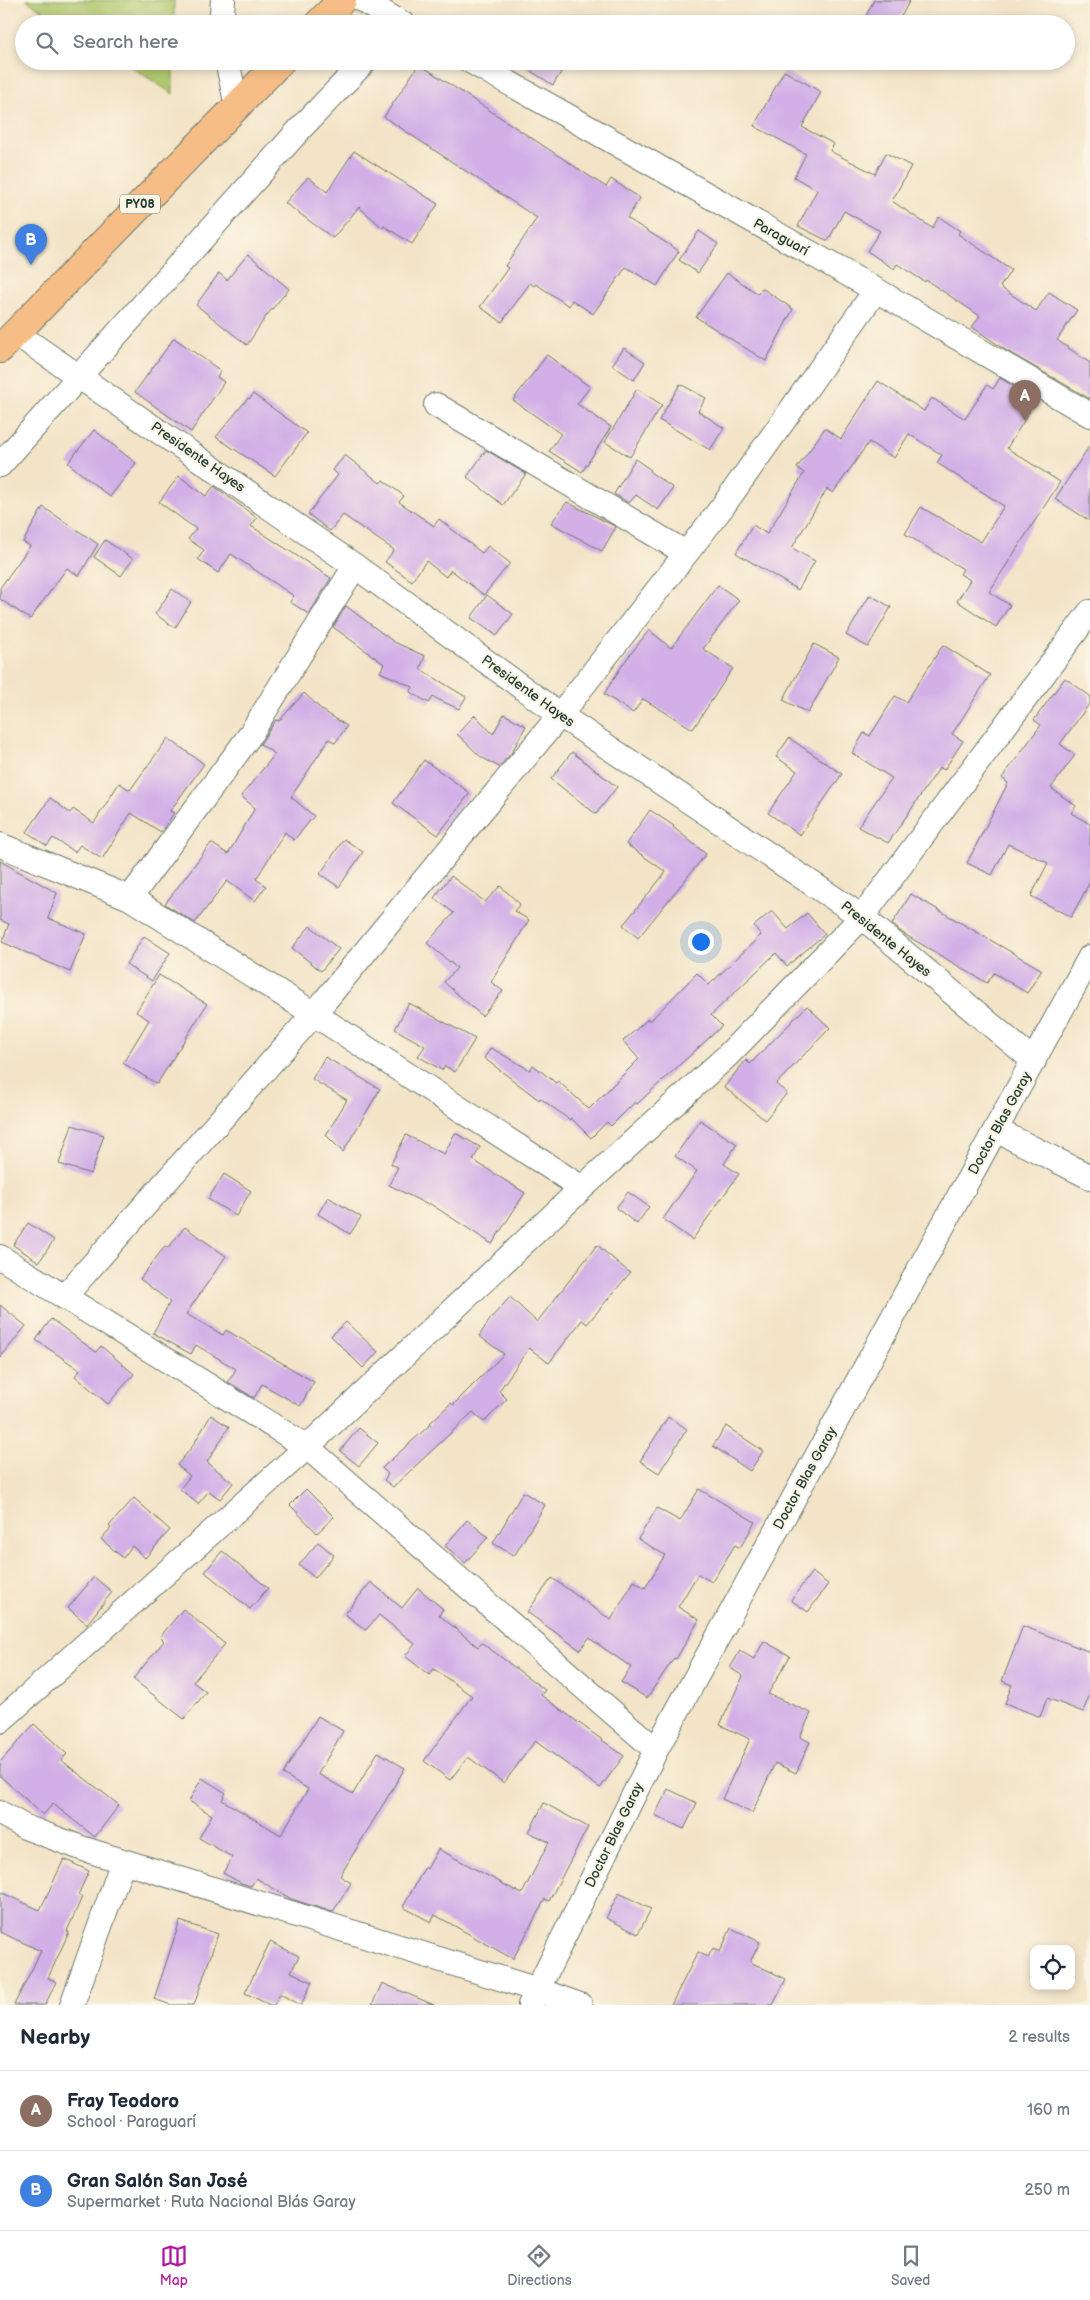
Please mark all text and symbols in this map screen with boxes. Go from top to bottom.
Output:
search box [15,15,1075,70]
icon: search [33,29,61,57]
text: Search here [73,31,178,54]
road number: PY08 [120,194,160,213]
street label: Paraguarí [750,215,812,260]
pin: B [15,224,47,265]
pin: A [1009,380,1041,421]
street label: Presidente Hayes [148,418,248,496]
street label: Presidente Hayes [478,651,578,731]
street label: Presidente Hayes [837,897,935,981]
your location [688,929,714,955]
street label: Doctor Blas Garay [965,1068,1036,1177]
street label: Doctor Blas Garay [770,1423,841,1532]
street label: Doctor Blas Garay [581,1779,647,1890]
map controls [1030,1945,1075,1990]
button: locate [1030,1945,1075,1990]
text: Nearby [20,2025,90,2050]
text: 2 results [1008,2028,1070,2047]
text: Fray Teodoro [67,2090,179,2113]
text: A [31,2101,41,2120]
text: 160 m [1027,2101,1070,2120]
text: School · Paraguarí [67,2113,196,2132]
text: Gran Salón San José [67,2170,248,2193]
text: B [30,2181,42,2200]
text: 250 m [1024,2181,1070,2200]
text: Supermarket · Ruta Nacional Blás Garay [67,2193,356,2212]
tab: Map [160,2242,188,2289]
tab: Directions [507,2242,572,2289]
tab: Saved [891,2242,930,2289]

